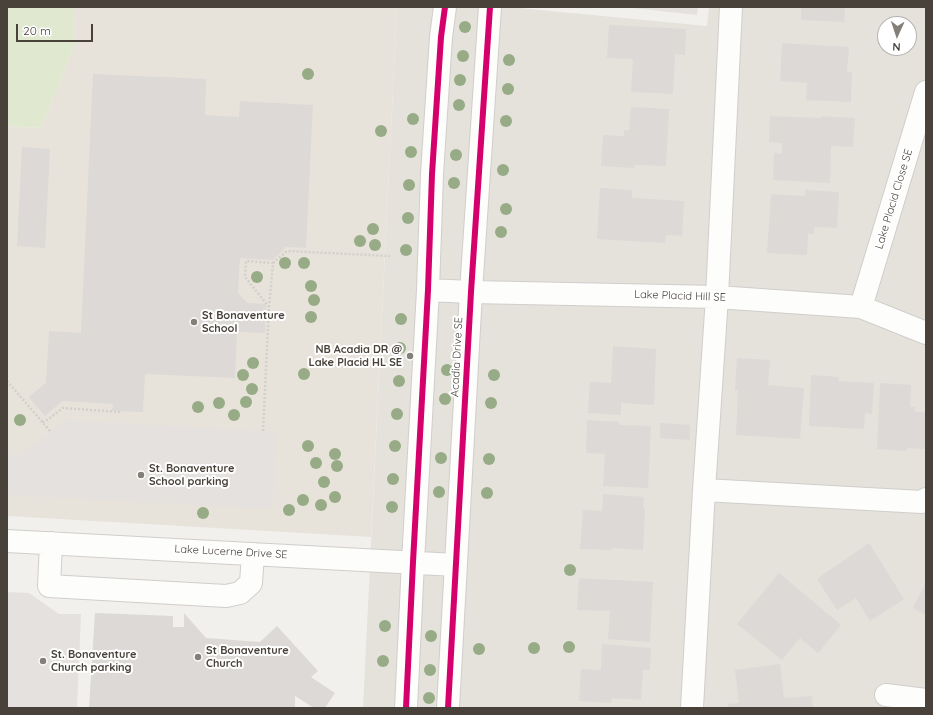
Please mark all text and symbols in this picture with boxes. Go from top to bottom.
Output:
scale bar [18,16,95,42]
north arrow [877,16,917,56]
text: 20 m [23,23,51,38]
text: N [892,40,901,54]
street label: Lake Placid Close SE [872,147,916,251]
street label: Lake Placid Hill SE [634,288,726,304]
place label: St Bonaventure School [202,309,285,335]
marker: St Bonaventure School [189,317,199,327]
street label: Acadia Drive SE [448,317,466,397]
place label: NB Acadia DR @ Lake Placid HL SE [308,343,402,369]
marker: NB Acadia DR @ Lake Placid HL SE [405,351,415,361]
place label: St. Bonaventure School parking [149,462,234,488]
marker: St. Bonaventure School parking [136,470,146,480]
street label: Lake Lucerne Drive SE [174,542,288,562]
place label: St Bonaventure Church [206,644,289,670]
place label: St. Bonaventure Church parking [51,648,136,674]
marker: St Bonaventure Church [193,652,203,662]
marker: St. Bonaventure Church parking [38,656,48,666]

